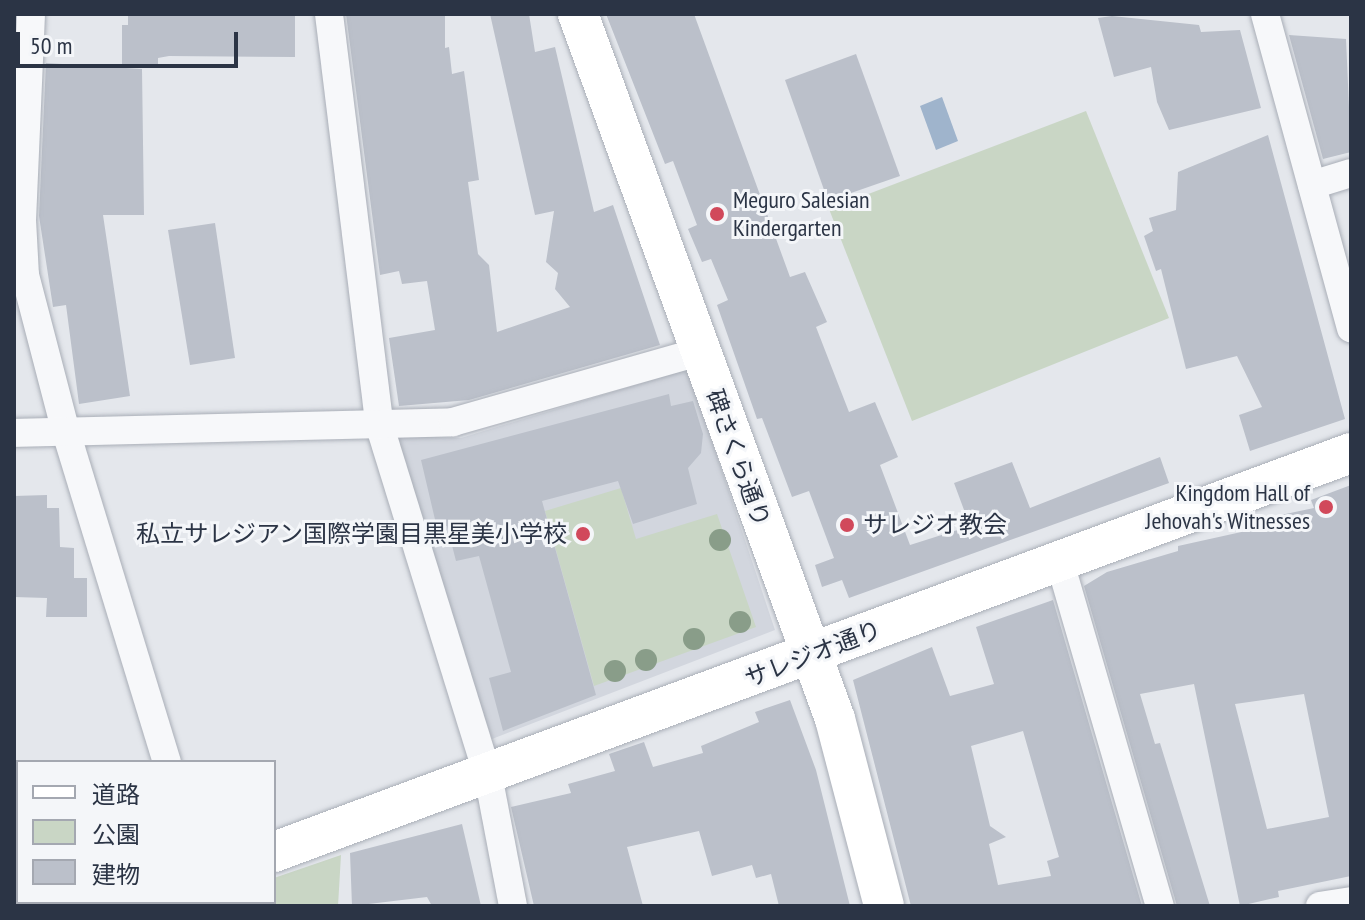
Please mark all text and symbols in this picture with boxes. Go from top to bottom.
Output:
scale bar [20,16,242,66]
text: 50 m [30,30,72,61]
place label: Meguro Salesian Kindergarten [733,186,870,242]
marker: Meguro Salesian Kindergarten [708,205,726,223]
street label: 碑さくら通り [700,385,776,531]
place label: Kingdom Hall of Jehovah's Witnesses [1145,479,1310,535]
marker: Kingdom Hall of Jehovah's Witnesses [1317,498,1335,516]
place label: サレジオ教会 [863,511,1007,539]
marker: サレジオ教会 [838,516,856,534]
place label: 私立サレジアン国際学園目黒星美小学校 [135,520,567,548]
marker: 私立サレジアン国際学園目黒星美小学校 [574,525,592,543]
street label: サレジオ通り [741,615,885,693]
legend [16,760,276,904]
text: 道路 [92,779,140,810]
text: 公園 [92,819,140,850]
text: 建物 [92,859,140,890]

